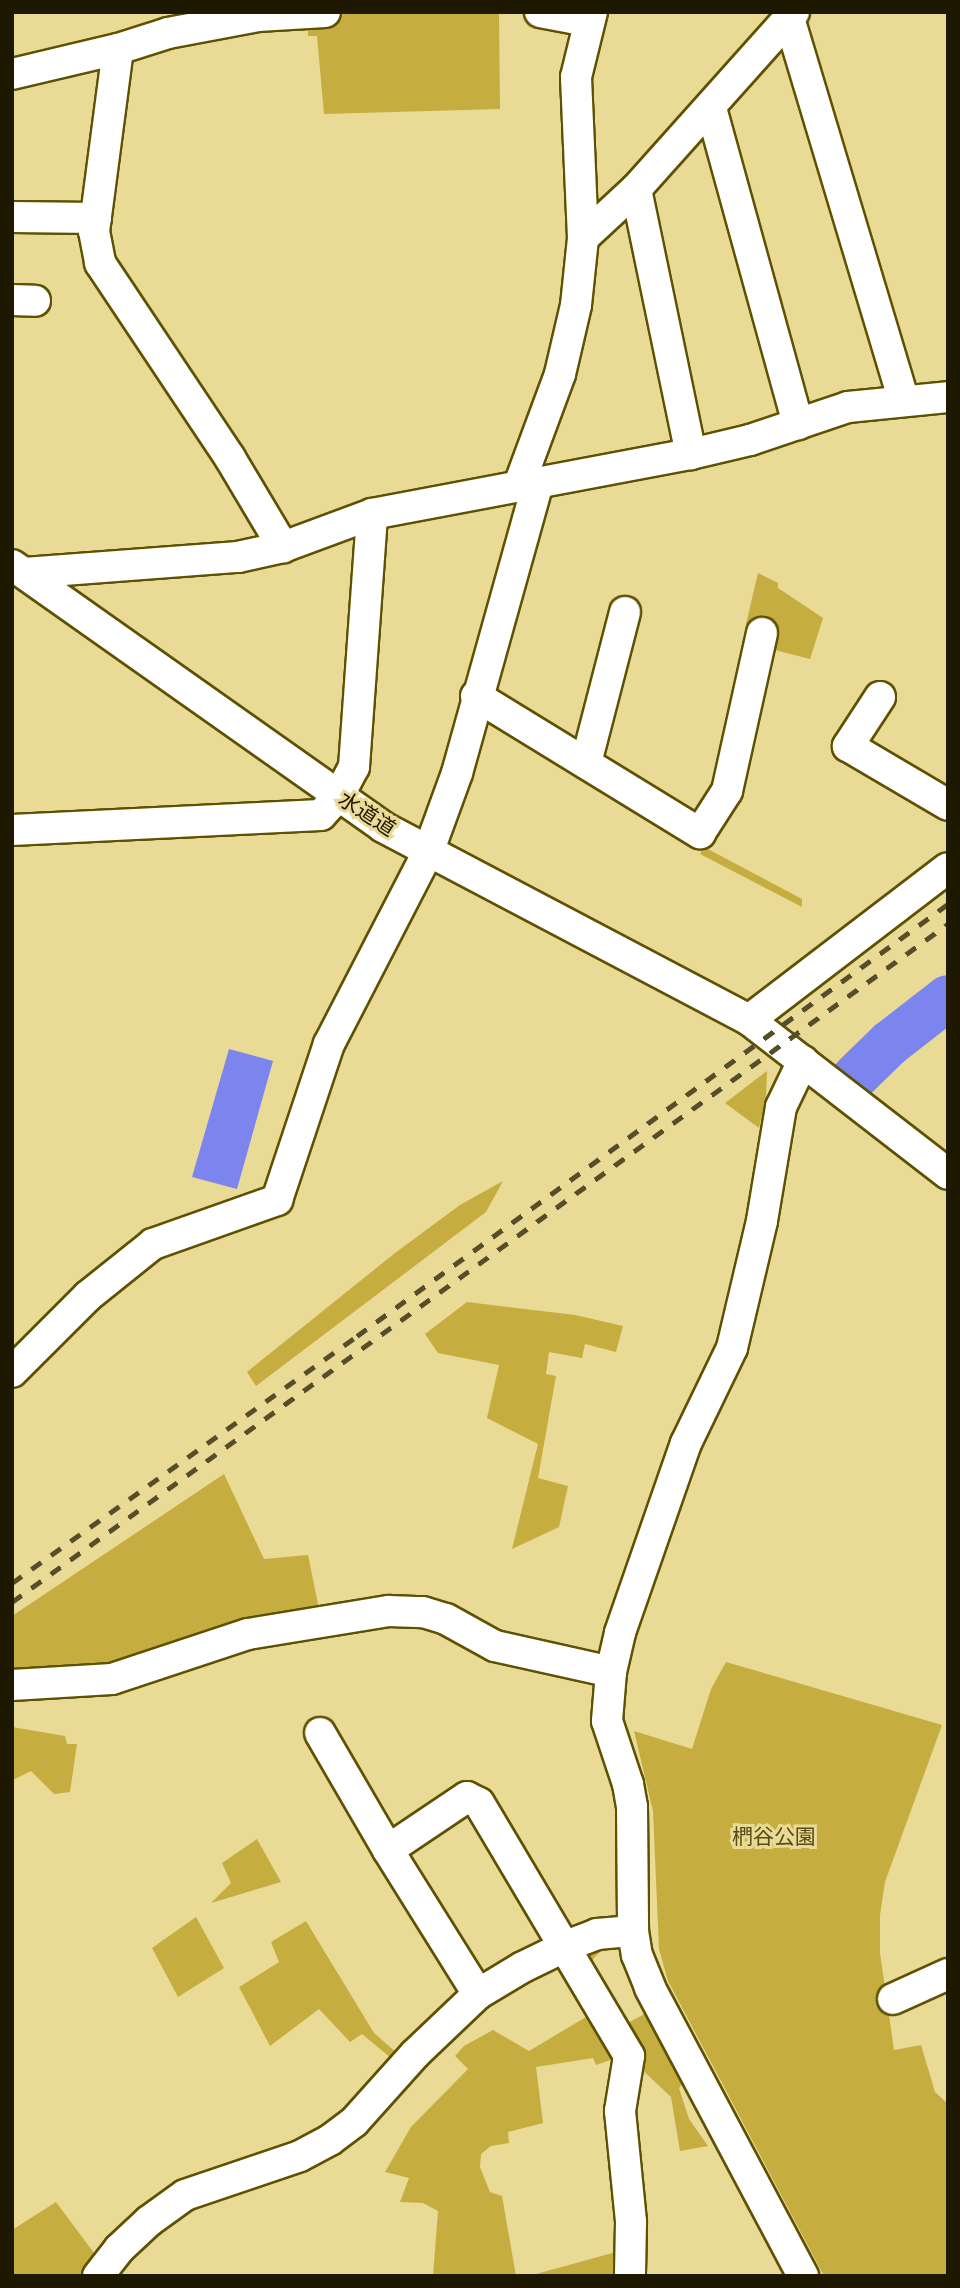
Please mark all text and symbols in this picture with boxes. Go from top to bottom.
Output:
street label: 水道道 [334,786,400,842]
park label: 椚谷公園 [732,1824,816,1850]

